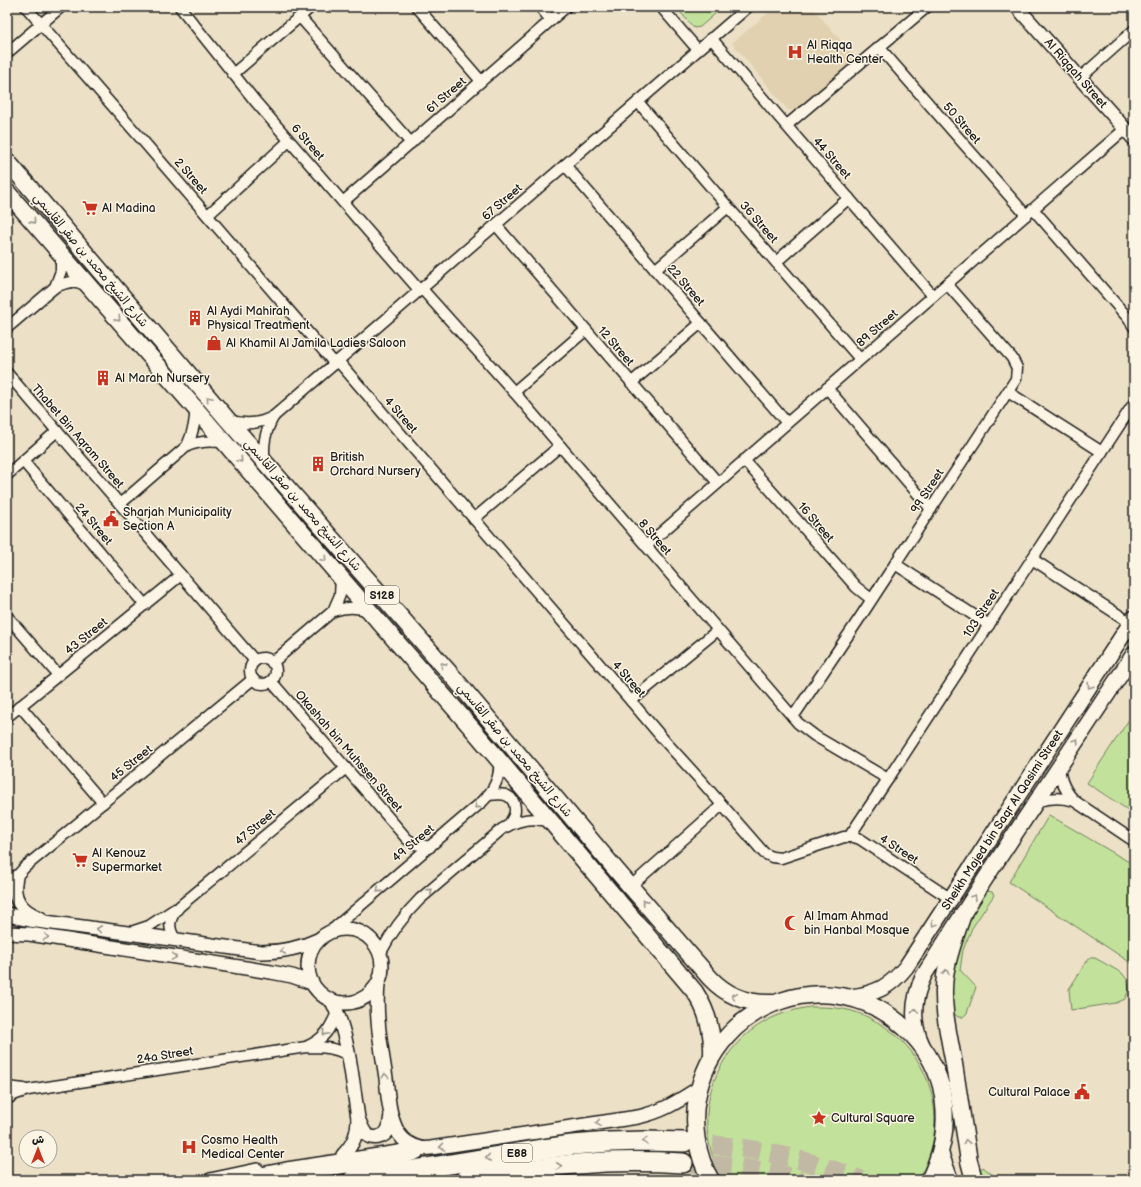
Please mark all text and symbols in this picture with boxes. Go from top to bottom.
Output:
street label: Al Riqqah Street [1041,35,1110,112]
place label: Al Riqqa Health Center [807,38,884,67]
hospital icon: Al Riqqa Health Center [786,43,804,61]
street label: 61 Street [423,74,470,117]
street label: 50 Street [940,100,984,147]
street label: 6 Street [288,121,328,164]
street label: 44 Street [809,134,854,183]
street label: 2 Street [171,155,211,198]
street label: 67 Street [479,181,526,224]
street label: شارع الشيخ محمد بن صقر القاسمي [28,190,151,332]
street label: 36 Street [736,198,781,247]
supermarket icon: Al Madina [81,199,99,217]
place label: Al Madina [102,201,156,216]
one-way arrow [28,217,35,224]
street label: 22 Street [664,261,708,309]
place label: Al Aydi Mahirah Physical Treatment [207,304,310,333]
street label: 89 Street [854,306,901,350]
building icon: Al Aydi Mahirah Physical Treatment [186,309,204,327]
one-way arrow [113,315,120,322]
street label: 12 Street [594,323,637,369]
shop icon: Al Khamil Al Jamila Ladies Saloon [205,334,223,352]
place label: Al Khamil Al Jamila Ladies Saloon [226,336,406,351]
building icon: Al Marah Nursery [94,369,112,387]
place label: Al Marah Nursery [115,371,210,386]
street label: Thabet Bin Aqram Street [28,381,127,492]
street label: 4 Street [381,394,421,437]
one-way arrow [207,396,214,403]
street label: شارع الشيخ محمد بن صقر القاسمي [239,436,364,576]
place label: British Orchard Nursery [330,450,421,479]
one-way arrow [235,455,242,463]
building icon: British Orchard Nursery [309,455,327,473]
street label: 99 Street [908,466,947,516]
street label: 16 Street [794,499,837,546]
street label: 24 Street [72,500,116,549]
place label: Sharjah Municipality Section A [123,505,232,534]
public building icon: Sharjah Municipality Section A [102,510,120,528]
street label: 8 Street [635,516,675,559]
one-way arrow [320,554,327,561]
road number: S128 [365,586,399,604]
street label: 103 Street [960,586,1003,640]
street label: 43 Street [62,614,111,658]
street label: 4 Street [609,658,649,701]
one-way arrow [440,662,447,670]
street label: شارع الشيخ محمد بن صقر القاسمي [452,680,575,822]
one-way arrow [1087,682,1094,689]
street label: Okashah bin Muhssen Street [292,688,406,815]
street label: Sheikh Majed bin Saqr Al Qasimi Street [939,727,1066,913]
one-way arrow [1071,739,1078,746]
street label: 45 Street [107,742,156,785]
one-way arrow [475,801,482,808]
street label: 47 Street [232,806,279,849]
street label: 49 Street [389,821,438,865]
street label: 4 Street [876,831,921,868]
place label: Al Kenouz Supermarket [92,846,162,875]
supermarket icon: Al Kenouz Supermarket [71,851,89,869]
one-way arrow [376,886,383,893]
one-way arrow [425,888,433,895]
one-way arrow [969,894,977,901]
one-way arrow [643,900,650,907]
place label: Al Imam Ahmad bin Hanbal Mosque [804,909,909,938]
mosque icon: Al Imam Ahmad bin Hanbal Mosque [783,914,801,932]
one-way arrow [932,919,939,926]
one-way arrow [96,925,102,934]
one-way arrow [43,932,49,941]
one-way arrow [280,946,286,955]
one-way arrow [171,952,177,961]
one-way arrow [941,968,950,975]
one-way arrow [731,993,738,1001]
one-way arrow [910,1007,919,1014]
one-way arrow [323,1029,330,1036]
street label: 24a Street [136,1044,195,1067]
one-way arrow [381,1073,390,1079]
public building icon: Cultural Palace [1073,1083,1091,1101]
place label: Cultural Palace [988,1085,1070,1100]
place icon: Cultural Square [810,1109,828,1127]
place label: Cultural Square [831,1111,915,1126]
one-way arrow [595,1118,601,1127]
north arrow [18,1129,58,1169]
text: ش [32,1133,44,1146]
place label: Cosmo Health Medical Center [201,1133,285,1162]
one-way arrow [642,1137,648,1145]
hospital icon: Cosmo Health Medical Center [180,1138,198,1156]
one-way arrow [962,1139,971,1145]
one-way arrow [438,1142,445,1151]
road number: E88 [502,1144,532,1162]
one-way arrow [485,1153,491,1161]
one-way arrow [556,1161,562,1170]

